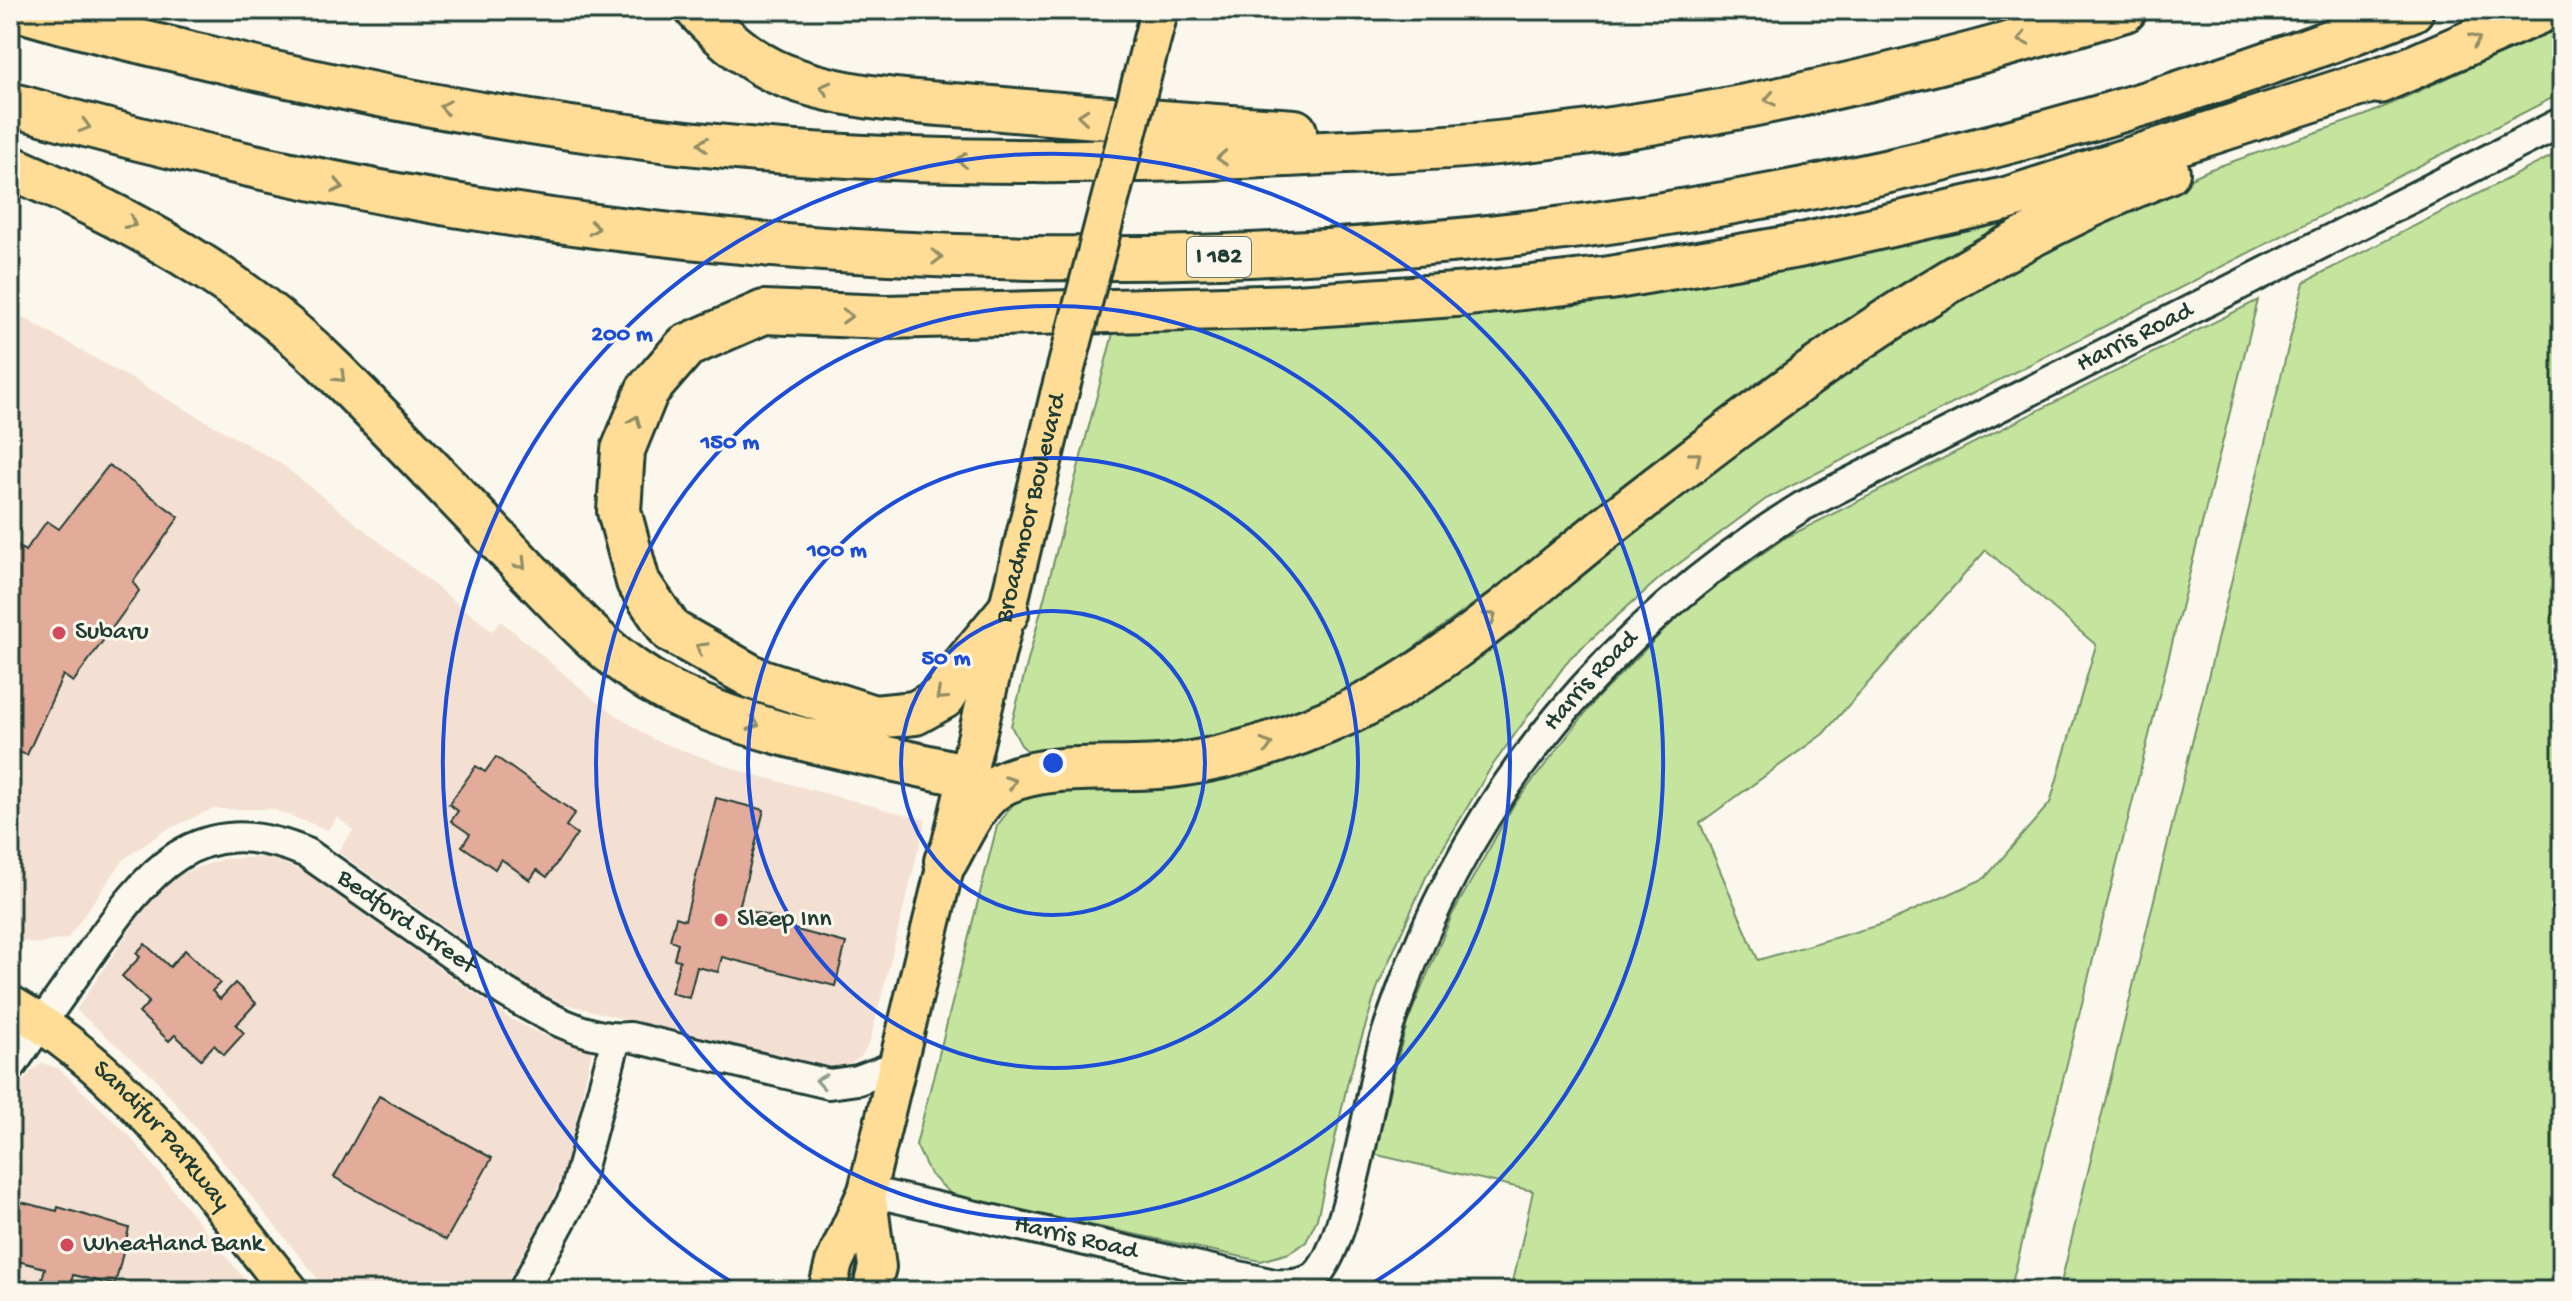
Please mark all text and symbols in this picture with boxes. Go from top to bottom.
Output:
one-way arrow [2017,30,2031,47]
one-way arrow [2467,34,2481,50]
one-way arrow [818,80,832,97]
one-way arrow [1764,90,1778,107]
one-way arrow [439,100,452,117]
one-way arrow [1076,108,1089,125]
one-way arrow [77,116,91,133]
one-way arrow [696,135,709,152]
one-way arrow [1215,150,1228,167]
one-way arrow [955,151,968,168]
one-way arrow [331,177,344,194]
one-way arrow [123,214,138,229]
one-way arrow [588,220,601,237]
road number: I 182 [1187,237,1251,277]
one-way arrow [931,248,944,265]
street label: Harris Road [2072,295,2200,380]
one-way arrow [841,307,854,324]
text: 200 m [591,321,653,350]
one-way arrow [331,368,345,382]
street label: Broadmoor Boulevard [989,389,1075,627]
one-way arrow [625,415,642,429]
text: 150 m [700,429,759,458]
one-way arrow [1687,453,1702,467]
text: 100 m [806,537,867,566]
one-way arrow [512,555,526,569]
one-way arrow [1482,612,1496,627]
place label: Subaru [75,618,149,649]
street label: Harris Road [1537,623,1647,738]
marker: Subaru [50,624,68,642]
one-way arrow [695,642,710,658]
text: 50 m [922,645,970,674]
one-way arrow [936,686,950,700]
one-way arrow [747,715,761,731]
one-way arrow [1260,738,1273,754]
centre of rings [1039,749,1067,777]
one-way arrow [1004,775,1018,791]
street label: Bedford Street [330,862,484,984]
place label: Sleep Inn [737,905,832,936]
marker: Sleep Inn [712,911,730,929]
street label: Sandifur Parkway [85,1054,237,1218]
one-way arrow [815,1073,828,1090]
street label: Harris Road [1011,1210,1142,1268]
place label: Wheatland Bank [83,1230,266,1261]
marker: Wheatland Bank [58,1236,76,1254]

